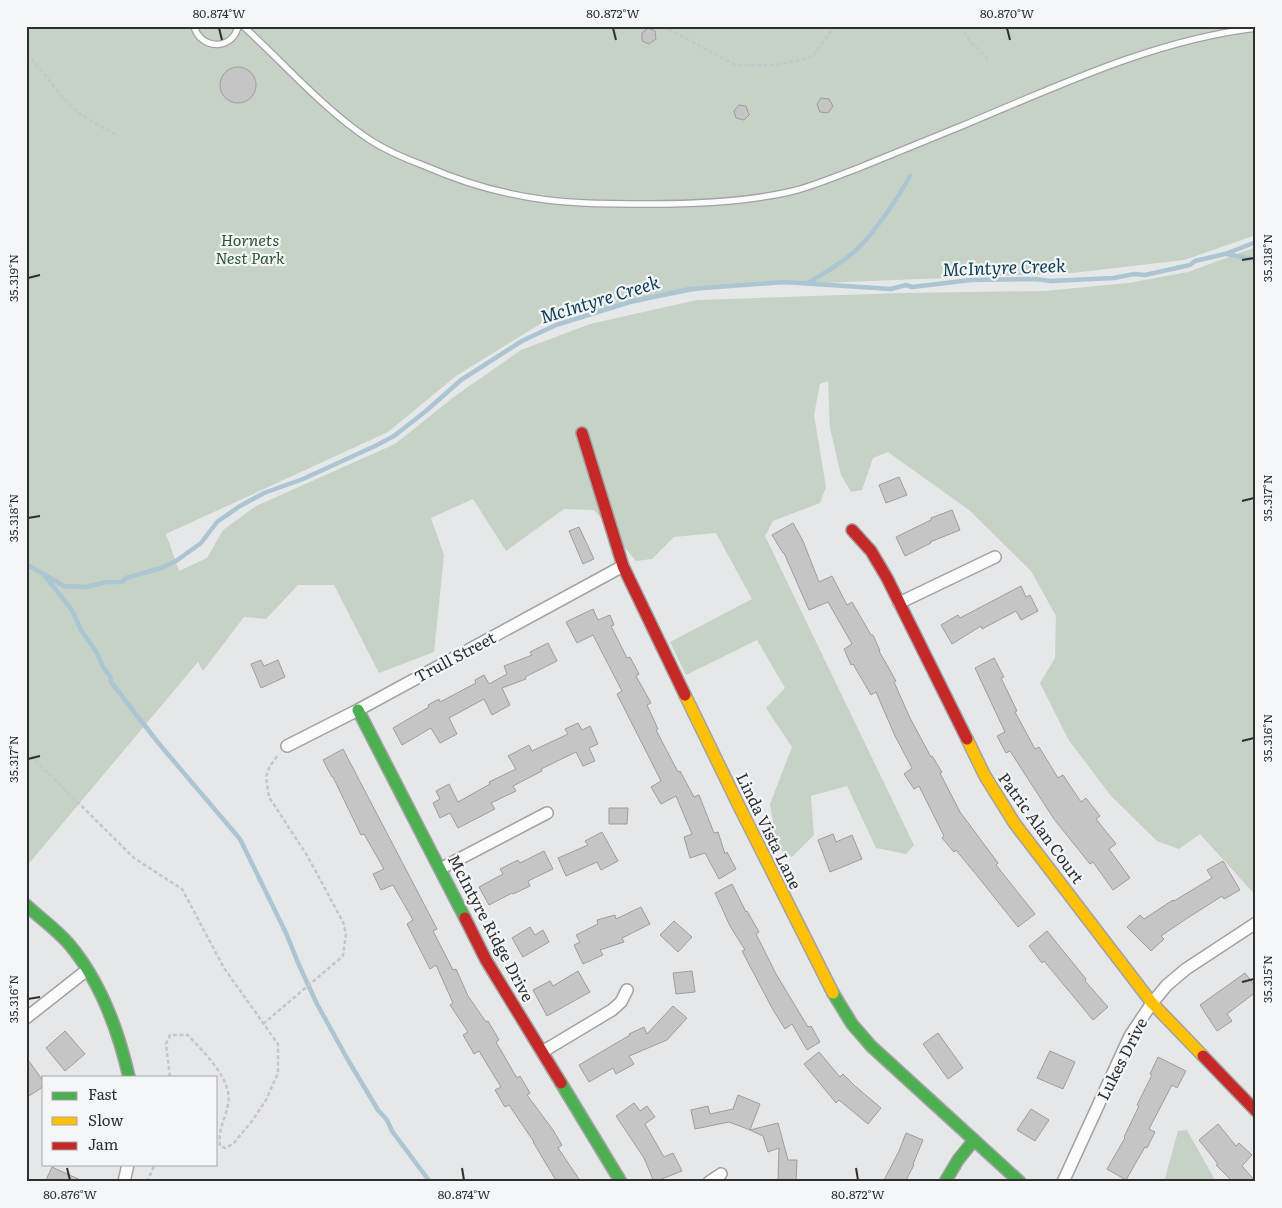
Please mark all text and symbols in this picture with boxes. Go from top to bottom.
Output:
text: 80.874°W [193,4,245,22]
text: 80.872°W [586,4,640,22]
text: 80.870°W [980,4,1034,22]
park label: Hornets Nest Park [215,227,285,269]
text: 35.318°N [1258,234,1276,282]
water label: McIntyre Creek [942,251,1066,282]
text: 35.319°N [4,254,22,302]
water label: McIntyre Creek [536,268,663,330]
text: 35.317°N [1258,474,1276,522]
text: 35.318°N [4,494,22,542]
street label: Trull Street [410,624,500,688]
text: 35.316°N [1258,714,1276,762]
text: 35.317°N [4,735,22,783]
street label: Patric Alan Court [993,767,1091,888]
street label: Linda Vista Lane [731,768,809,893]
street label: McIntyre Ridge Drive [443,850,541,1005]
text: 35.315°N [1258,955,1276,1003]
text: 35.316°N [4,975,22,1023]
street label: Lukes Drive [1090,1013,1152,1104]
legend [42,1076,218,1166]
text: Fast [88,1082,117,1105]
text: Slow [88,1108,123,1131]
text: Jam [88,1132,119,1155]
text: 80.876°W [43,1185,97,1203]
text: 80.874°W [438,1185,490,1203]
text: 80.872°W [831,1185,885,1203]

